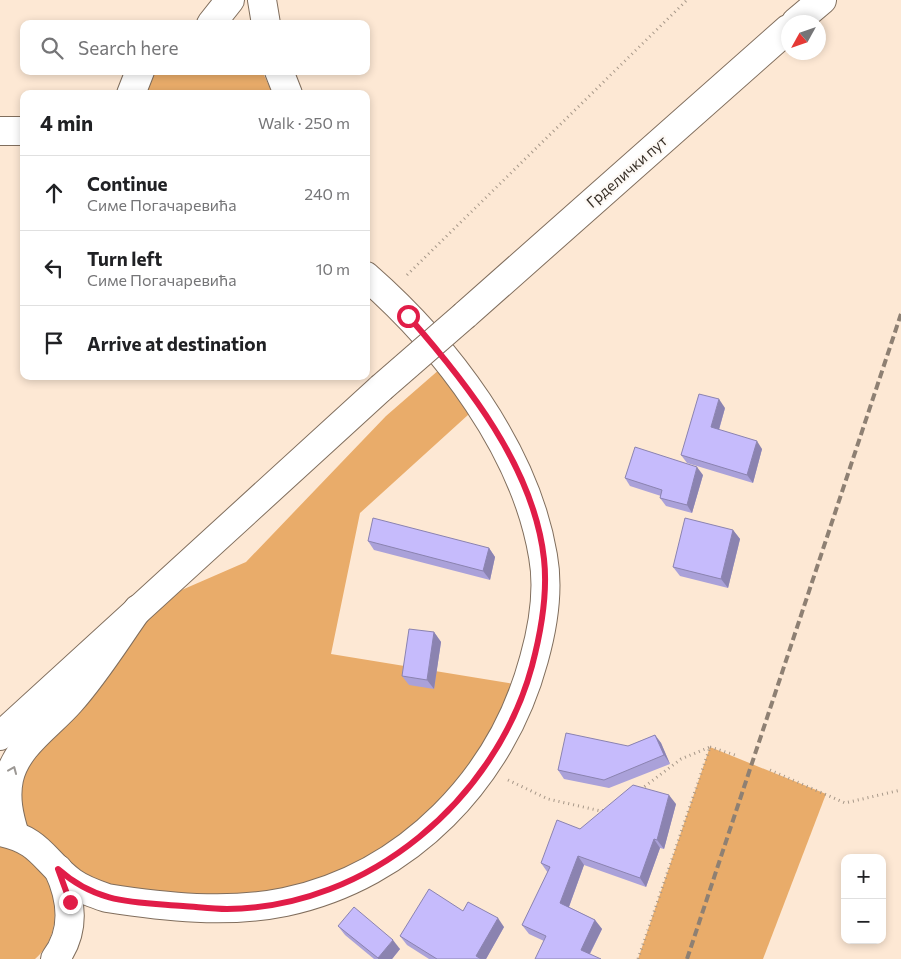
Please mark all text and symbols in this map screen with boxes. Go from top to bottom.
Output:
north arrow [781,15,826,60]
search box [20,20,370,75]
icon: search [38,34,66,62]
text: Search here [78,36,178,59]
text: 4 min [40,110,93,135]
text: Walk · 250 m [258,113,350,132]
street label: Грделички пут [582,131,670,211]
text: Continue [87,172,167,195]
icon: ahead [40,179,68,207]
text: 240 m [304,184,350,203]
text: Симе Погачаревића [87,195,237,214]
text: Turn left [87,247,162,270]
icon: left [40,254,68,282]
text: 10 m [316,259,350,278]
text: Симе Погачаревића [87,270,237,289]
route start [397,305,420,328]
icon: arrive [40,329,68,357]
text: Arrive at destination [87,332,267,355]
one-way arrow [6,766,17,775]
map controls [841,854,886,944]
button: + [841,854,886,899]
route end [59,891,82,914]
button: − [841,899,886,944]

